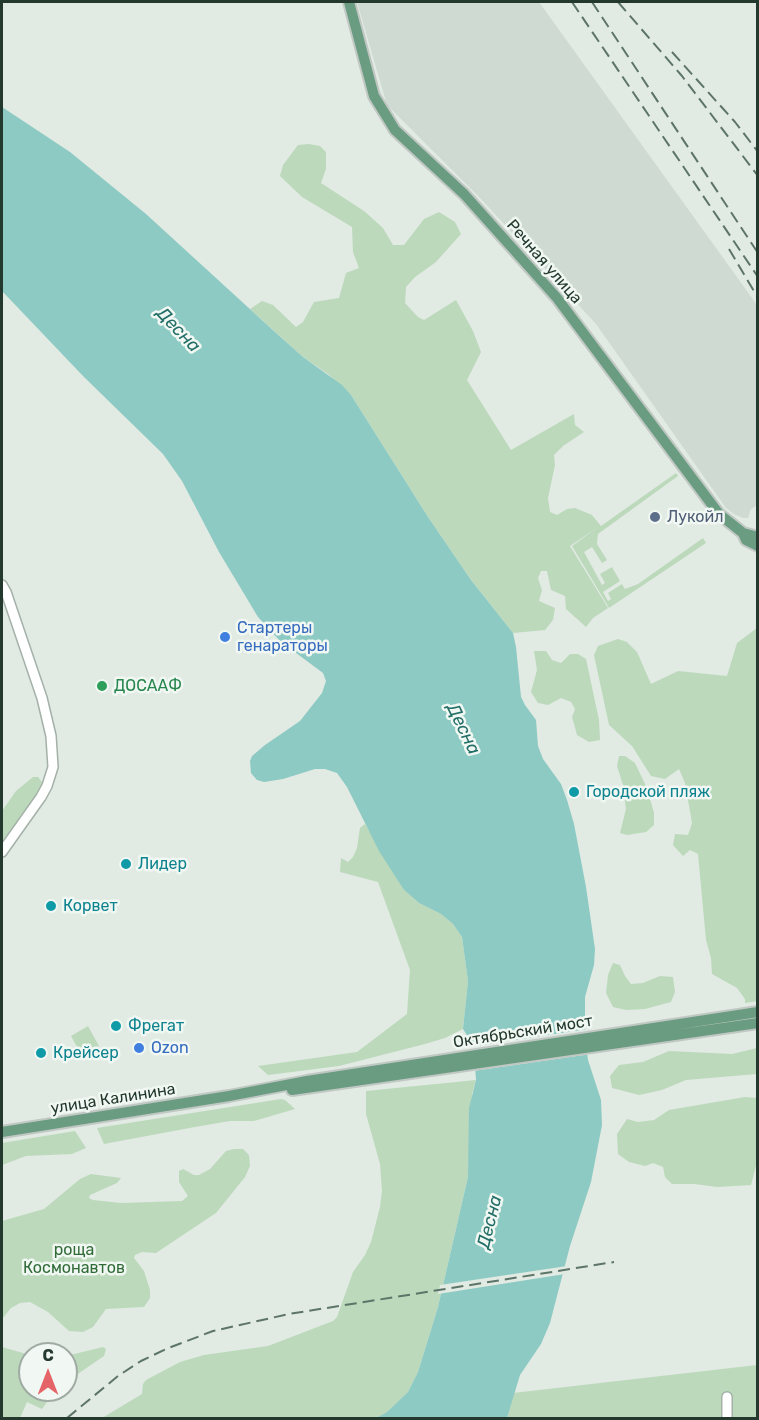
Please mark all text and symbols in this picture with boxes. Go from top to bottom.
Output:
street label: Речная улица [502,216,586,308]
water label: Десна [151,303,205,357]
place label: Лукойл [667,507,723,527]
marker: Лукойл [648,510,662,524]
place label: Стартеры генараторы [237,618,328,656]
marker: Стартеры генараторы [218,630,232,644]
place label: ДОСААФ [114,676,182,696]
marker: ДОСААФ [95,679,109,693]
water label: Десна [441,700,485,758]
place label: Городской пляж [586,782,710,802]
marker: Городской пляж [567,785,581,799]
place label: Лидер [138,854,187,874]
marker: Лидер [119,857,133,871]
place label: Корвет [63,896,118,916]
marker: Корвет [44,899,58,913]
street label: Октябрьский мост [452,1011,594,1053]
place label: Фрегат [128,1016,184,1036]
marker: Фрегат [109,1019,123,1033]
place label: Ozon [151,1038,189,1058]
marker: Ozon [132,1041,146,1055]
place label: Крейсер [53,1043,119,1063]
marker: Крейсер [34,1046,48,1060]
street label: улица Калинина [49,1080,177,1118]
water label: Десна [473,1193,507,1251]
park label: роща Космонавтов [23,1240,125,1278]
north arrow [18,1342,78,1402]
text: С [42,1346,54,1365]

